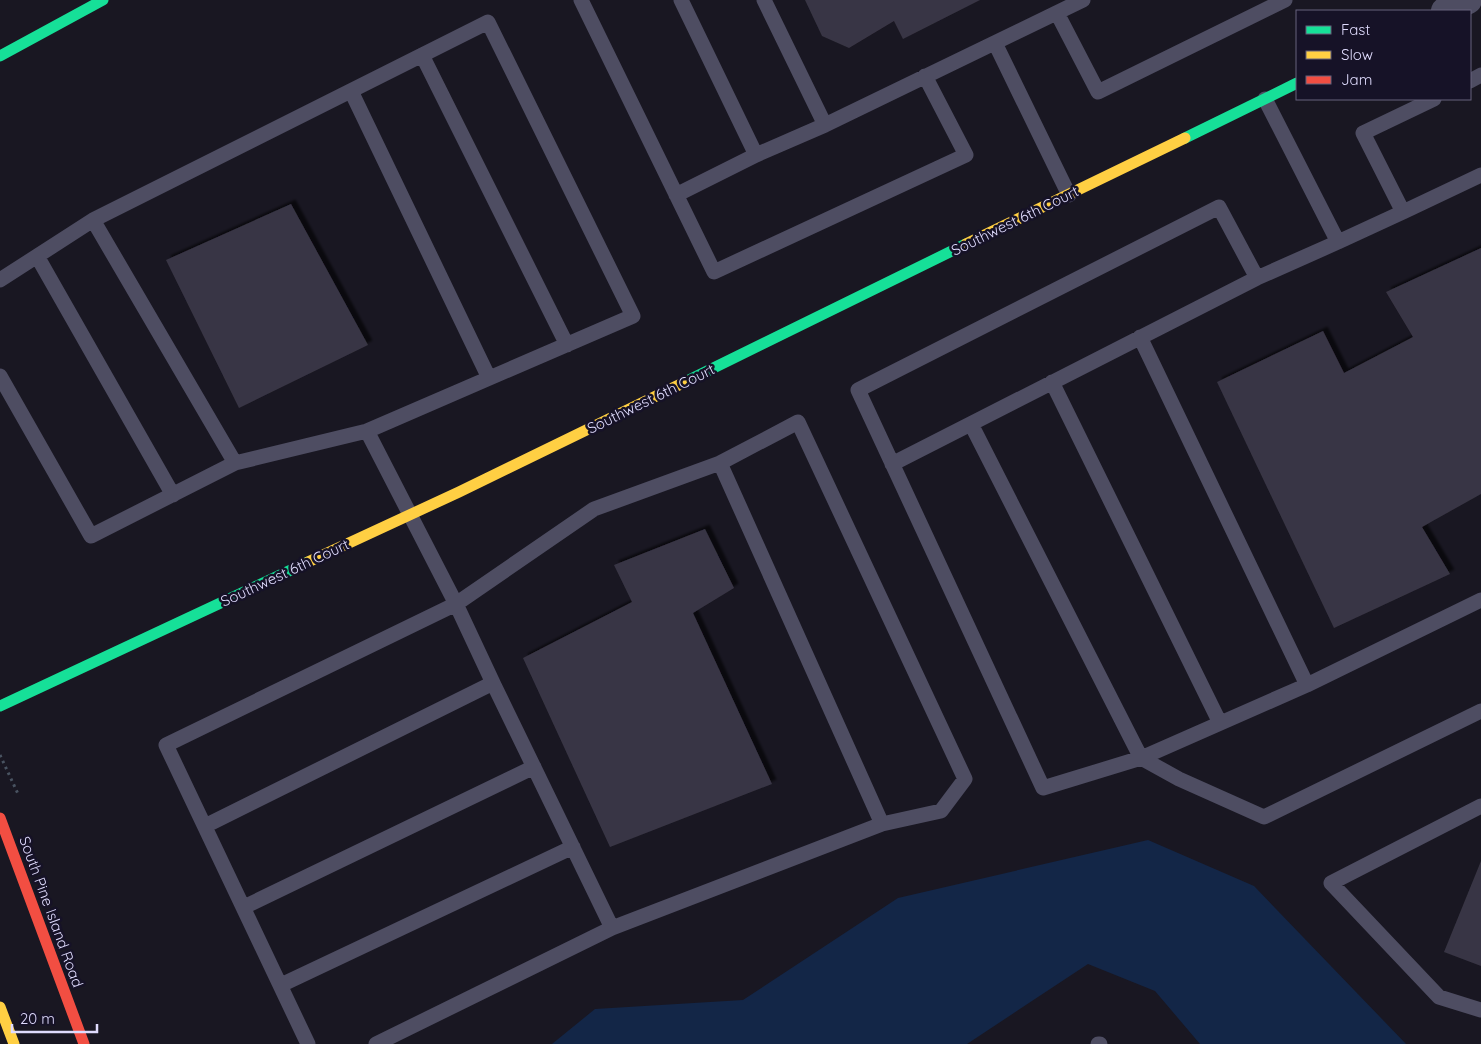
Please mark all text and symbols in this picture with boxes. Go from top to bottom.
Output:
legend [1296,10,1471,100]
text: Fast [1341,20,1370,39]
text: Slow [1341,45,1373,64]
text: Jam [1341,70,1372,89]
street label: Southwest 6th Court [948,181,1082,260]
street label: Southwest 6th Court [584,359,718,438]
street label: Southwest 6th Court [218,534,352,611]
street label: South Pine Island Road [15,834,88,990]
scale bar [12,1002,98,1034]
text: 20 m [20,1009,55,1028]

